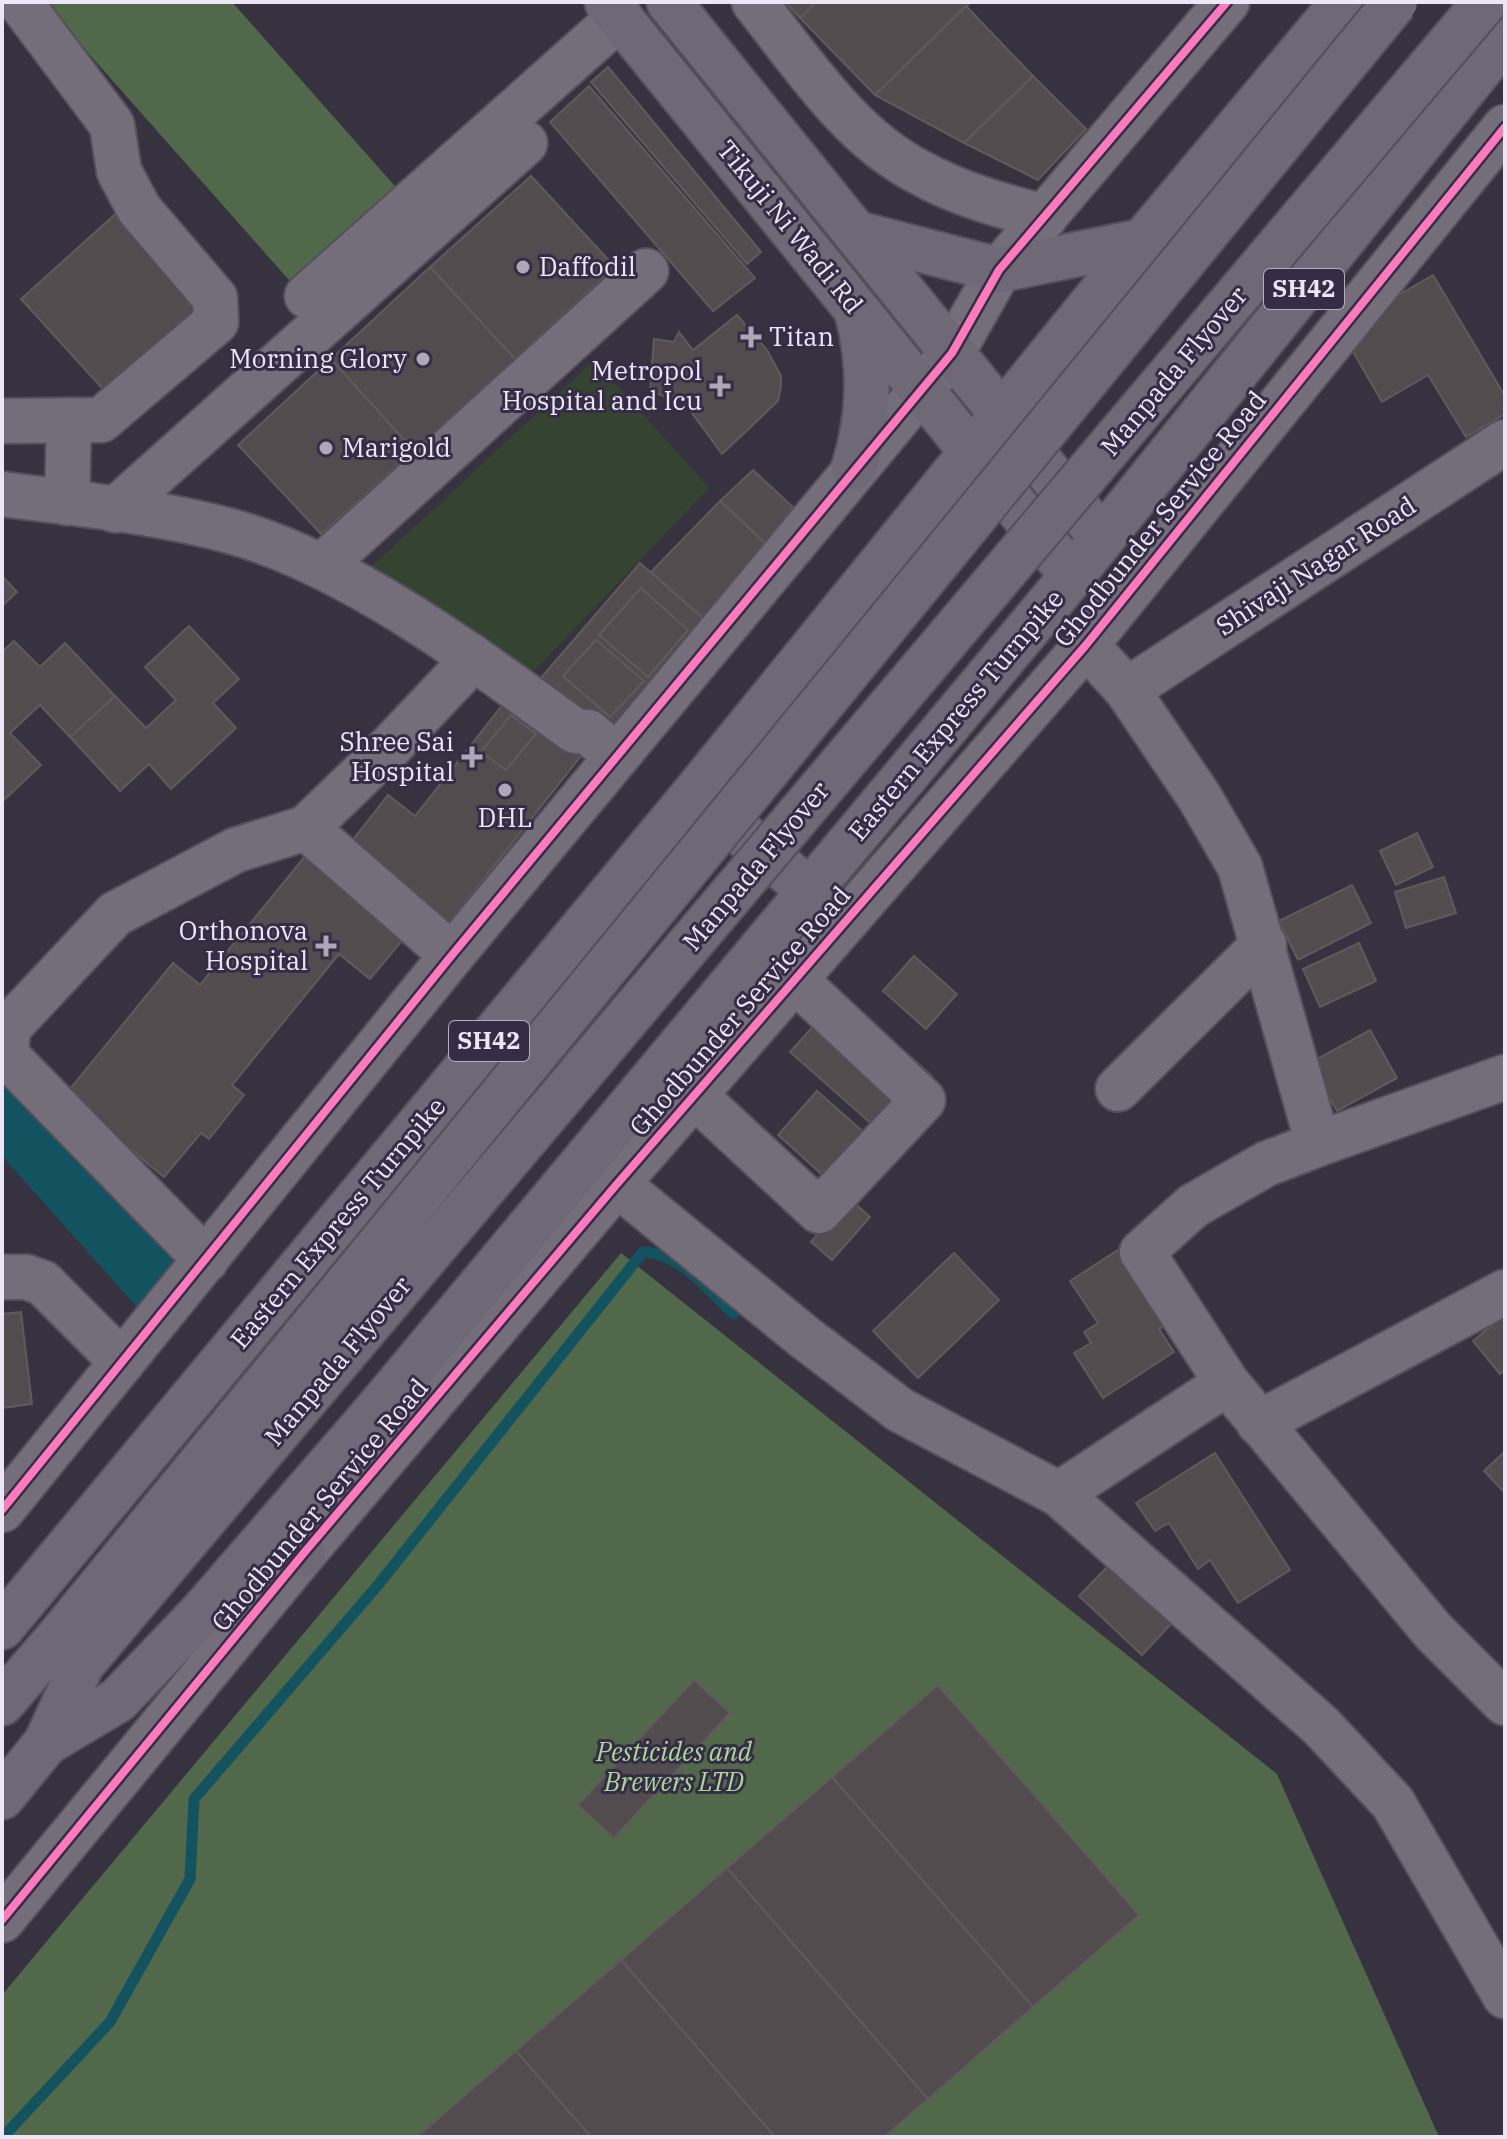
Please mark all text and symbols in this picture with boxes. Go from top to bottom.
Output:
street label: Tikuji Ni Wadi Rd [710,133,871,320]
place label: Daffodil [539,249,636,283]
marker: Daffodil [514,258,532,276]
road number: SH42 [1264,269,1344,309]
street label: Manpada Flyover [1092,278,1254,462]
place label: Titan [769,319,834,353]
marker: Titan [740,326,762,348]
place label: Morning Glory [229,341,407,375]
marker: Morning Glory [414,350,432,368]
place label: Metropol Hospital and Icu [502,353,702,417]
marker: Metropol Hospital and Icu [709,375,731,397]
street label: Ghodbunder Service Road [1045,383,1273,653]
place label: Marigold [342,430,451,464]
marker: Marigold [317,439,335,457]
street label: Shivaji Nagar Road [1209,488,1422,642]
street label: Eastern Express Turnpike [840,582,1070,847]
place label: Shree Sai Hospital [339,724,454,788]
marker: Shree Sai Hospital [461,746,483,768]
street label: Manpada Flyover [674,773,836,957]
marker: DHL [496,781,514,799]
place label: DHL [478,800,532,834]
street label: Ghodbunder Service Road [621,878,857,1142]
place label: Orthonova Hospital [179,913,308,977]
marker: Orthonova Hospital [315,935,337,957]
road number: SH42 [449,1021,529,1061]
street label: Eastern Express Turnpike [222,1090,452,1355]
street label: Manpada Flyover [256,1268,418,1452]
street label: Ghodbunder Service Road [203,1371,435,1638]
park label: Pesticides and Brewers LTD [595,1734,753,1798]

